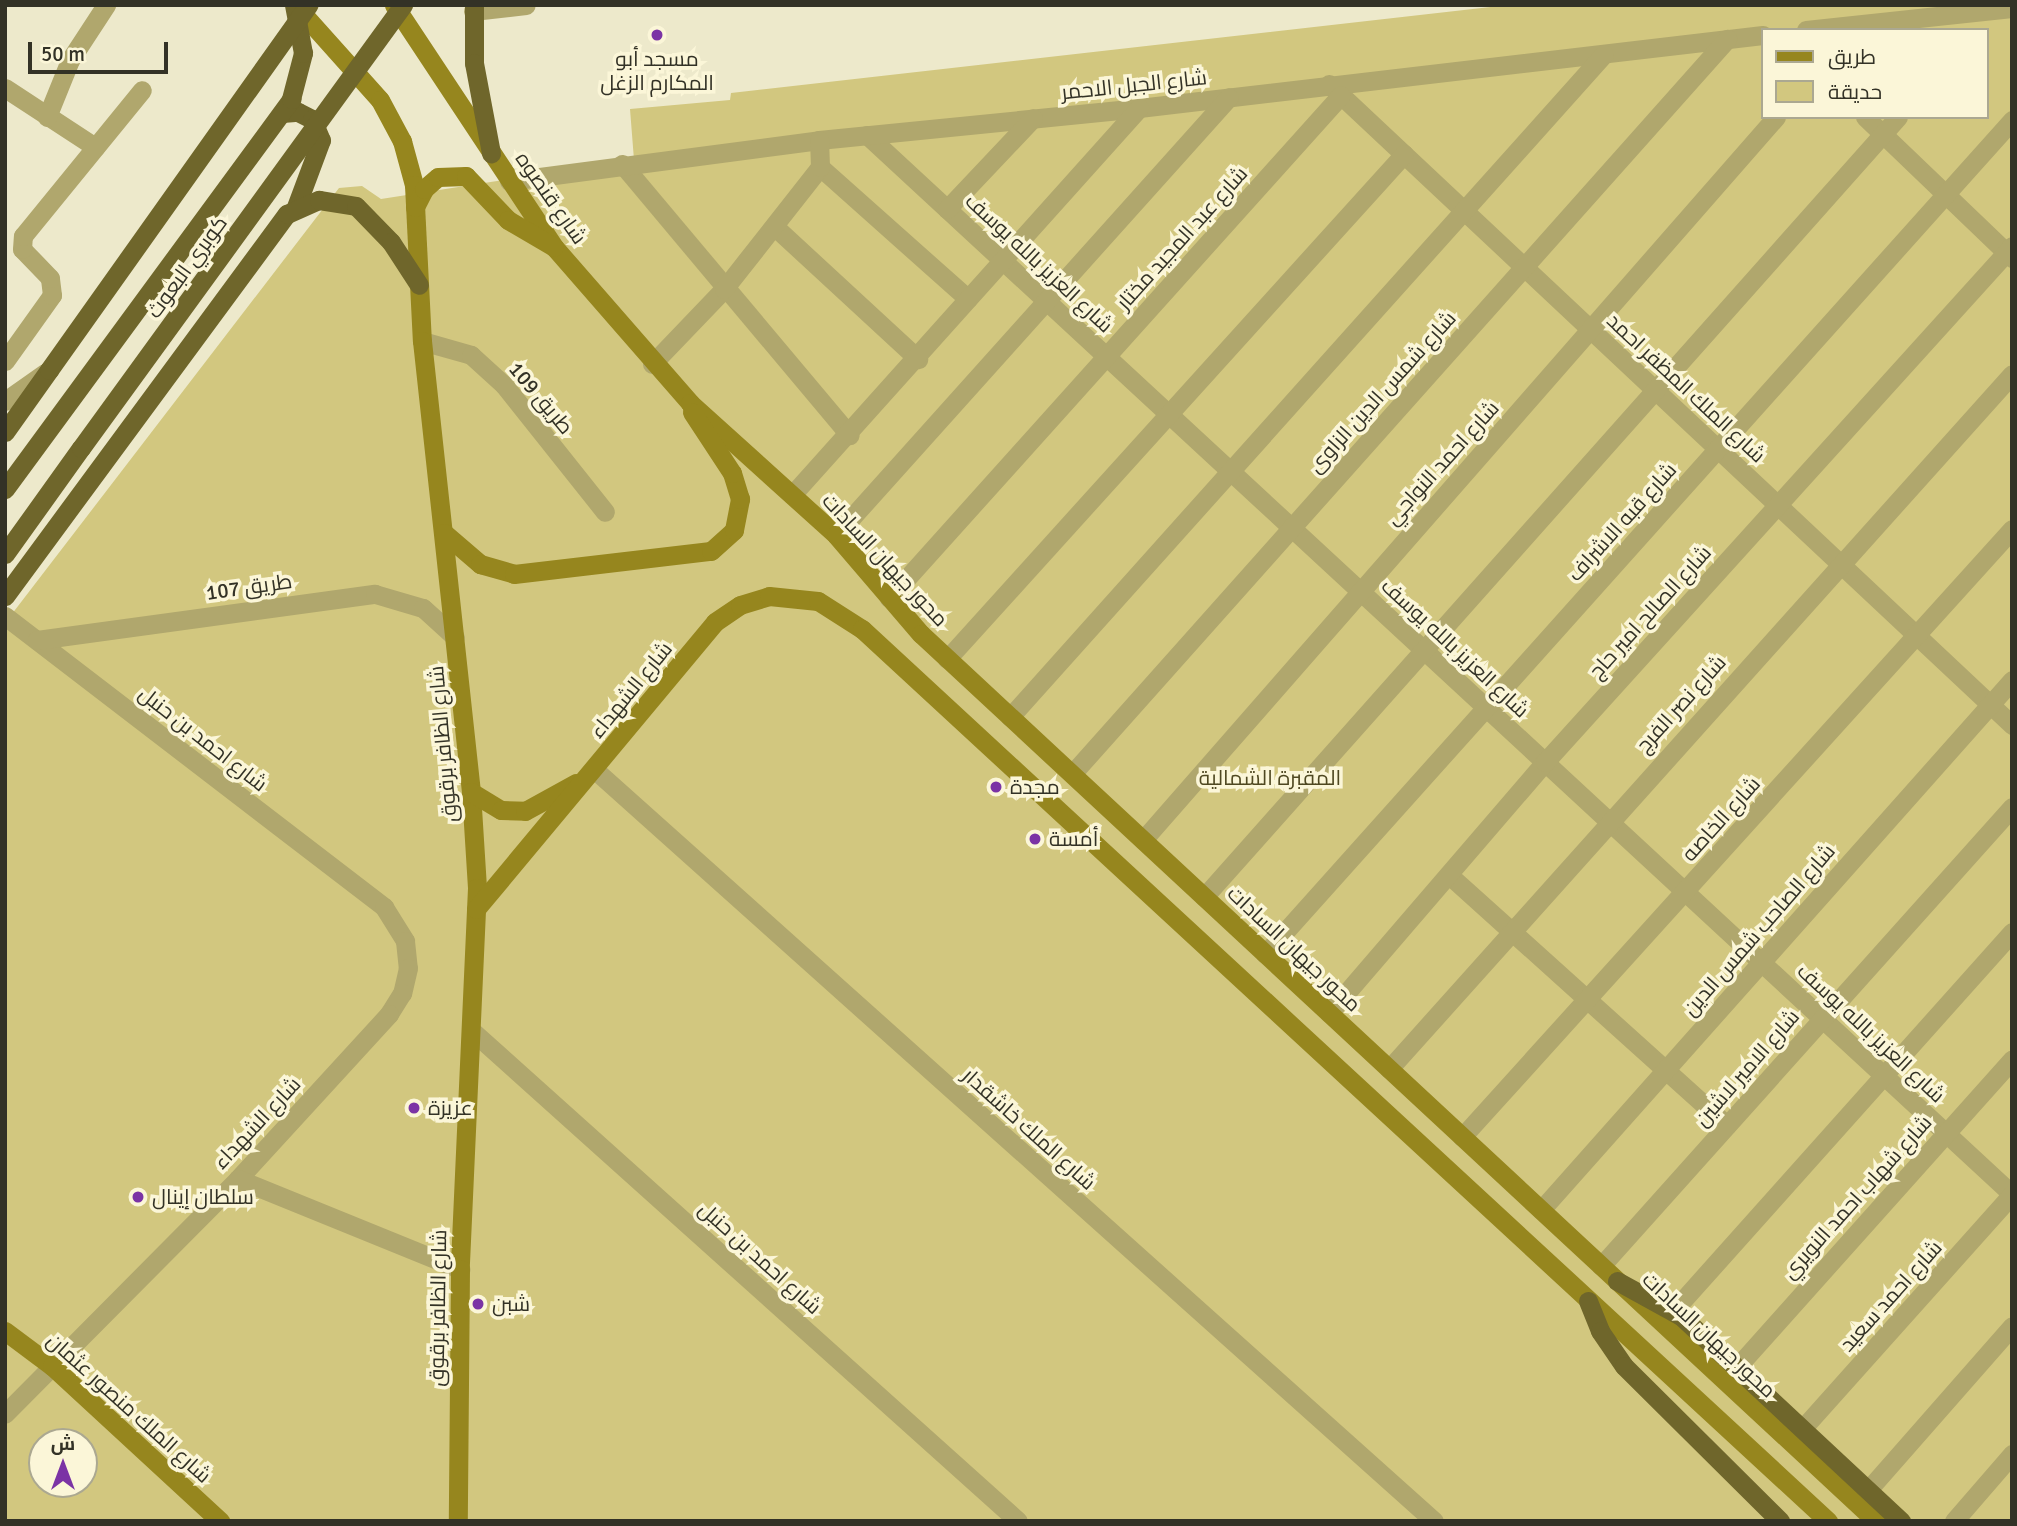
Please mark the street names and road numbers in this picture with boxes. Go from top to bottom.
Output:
street label: شارع الجبل الاحمر [1060,65,1208,105]
street label: شارع قنصوه [510,147,592,249]
street label: شارع عبد المجيد مختار [1111,161,1253,315]
street label: شارع العزيز بالله يوسف [960,188,1118,338]
street label: كوبري البعوث [141,211,233,323]
street label: شارع شمس الدين الزاوى [1303,306,1461,478]
street label: شارع الملك المظفر احمد [1602,308,1770,468]
street label: طريق 109 [504,357,578,439]
street label: شارع احمد النواجي [1380,396,1504,530]
street label: شارع قبه الاشراف [1562,458,1682,586]
street label: محور جيهان السادات [817,488,953,632]
street label: شارع الصالح امير حاج [1584,540,1716,684]
street label: طريق 107 [204,568,294,606]
street label: شارع العزيز بالله يوسف [1376,573,1534,723]
street label: شارع الشهداء [584,637,678,743]
street label: شارع نصر الفرج [1631,650,1731,758]
street label: شارع الظافر برقوق [424,665,462,823]
street label: شارع احمد بن حنبل [134,681,272,797]
street label: شارع الخاصه [1677,772,1765,866]
street label: شارع الصاحب شمس الدين [1677,839,1841,1021]
street label: محور جيهان السادات [1222,881,1366,1017]
street label: شارع العزيز بالله يوسف [1792,958,1950,1108]
street label: شارع الامير لاشين [1689,1004,1805,1132]
street label: شارع الملك خاشقدار [957,1063,1101,1195]
street label: شارع الشهداء [208,1072,306,1174]
street label: شارع شهاب احمد النويري [1777,1110,1937,1284]
street label: شارع احمد بن حنبل [694,1196,826,1320]
street label: شارع الظافر برقوق [424,1229,452,1387]
street label: شارع احمد سعيد [1835,1235,1947,1357]
street label: محور جيهان السادات [1637,1267,1781,1403]
street label: شارع الملك منصور عثمان [42,1328,216,1488]

